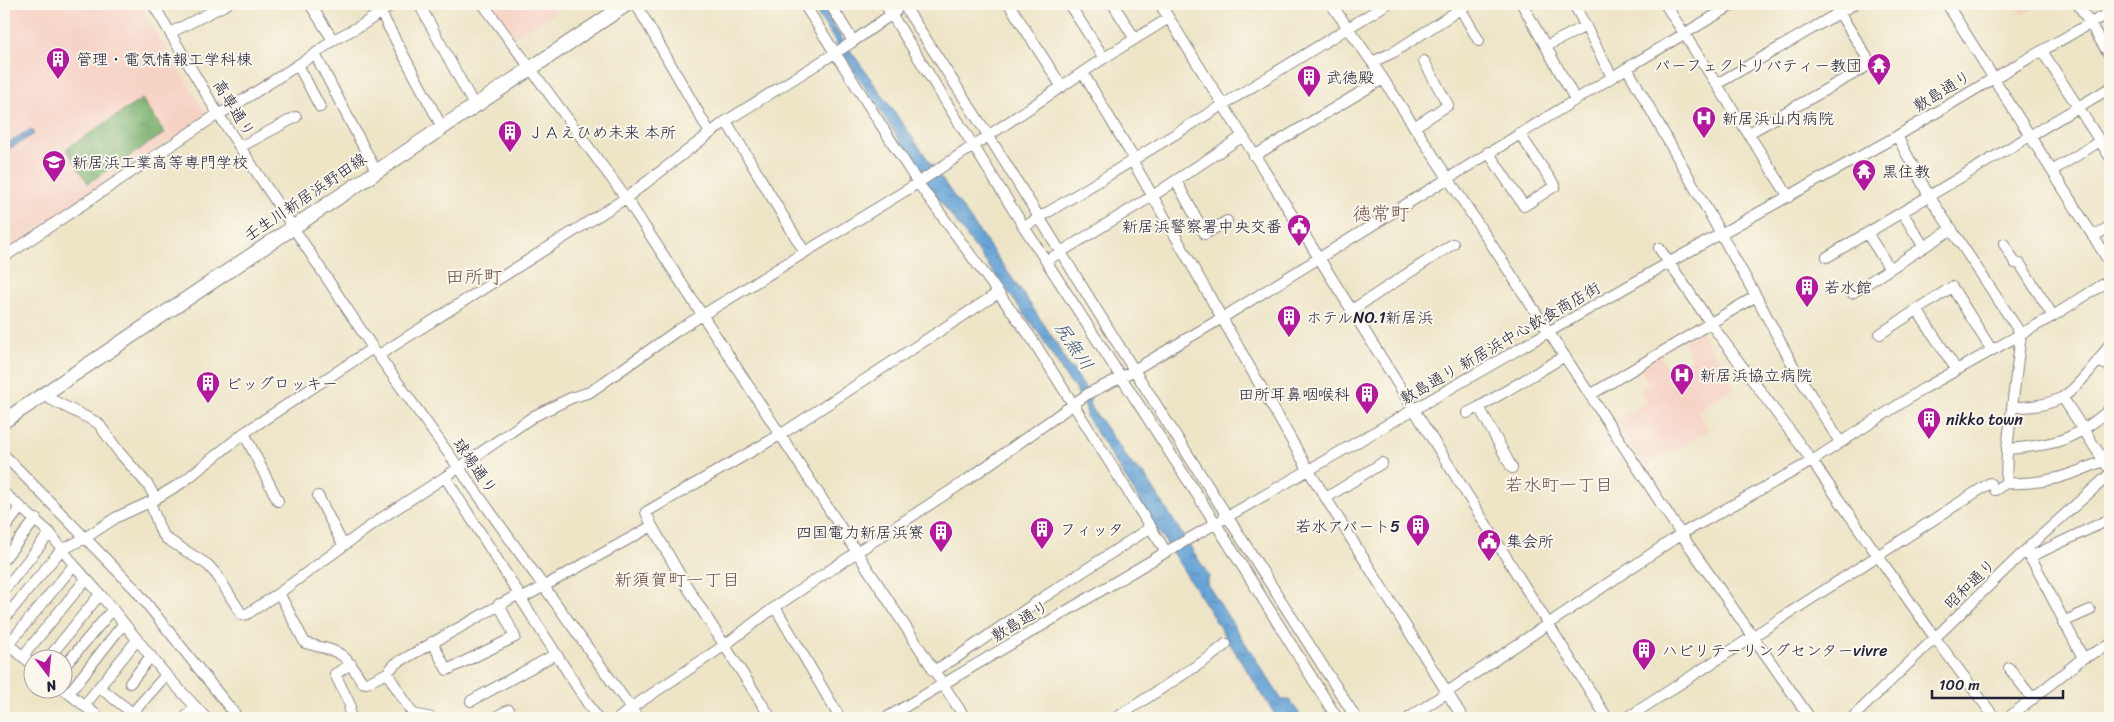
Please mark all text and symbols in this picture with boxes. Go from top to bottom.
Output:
place label: 管理・電気情報工学科棟 [76,45,252,74]
building icon: 管理・電気情報工学科棟 [45,46,71,80]
place label: パーフェクトリバティー教団 [1655,51,1862,80]
temple icon: パーフェクトリバティー教団 [1866,52,1892,86]
street label: 敷島通り [1907,62,1977,120]
place label: 武徳殿 [1326,63,1374,92]
building icon: 武徳殿 [1296,64,1322,98]
street label: 高専通り [205,73,263,143]
place label: 新居浜山内病院 [1722,104,1834,133]
hospital icon: 新居浜山内病院 [1691,105,1717,139]
place label: ＪＡえひめ未来 本所 [528,118,676,147]
building icon: ＪＡえひめ未来 本所 [497,119,523,153]
street label: 壬生川新居浜野田線 [237,145,373,249]
place label: 新居浜工業高等専門学校 [72,148,248,177]
school or university icon: 新居浜工業高等専門学校 [41,149,67,183]
place label: 黒住教 [1882,157,1930,186]
temple icon: 黒住教 [1851,158,1877,192]
district label: 徳常町 [1352,197,1410,230]
place label: 新居浜警察署中央交番 [1122,212,1282,241]
public building icon: 新居浜警察署中央交番 [1286,213,1312,247]
district label: 田所町 [445,260,503,293]
street label: 敷島通り 新居浜中心飲食商店街 [1394,273,1606,413]
place label: 若水館 [1824,273,1872,302]
building icon: 若水館 [1794,274,1820,308]
place label: ホテルNO.1新居浜 [1306,303,1434,332]
building icon: ホテルNO.1新居浜 [1276,304,1302,338]
water label: 尻無川 [1046,315,1102,377]
place label: 新居浜協立病院 [1700,361,1812,390]
hospital icon: 新居浜協立病院 [1669,362,1695,396]
place label: ビッグロッキー [226,369,338,398]
building icon: ビッグロッキー [195,370,221,404]
place label: 田所耳鼻咽喉科 [1238,380,1350,409]
building icon: 田所耳鼻咽喉科 [1354,381,1380,415]
place label: nikko town [1946,405,2023,434]
building icon: nikko town [1916,406,1942,440]
street label: 球場通り [445,431,505,501]
district label: 若水町一丁目 [1505,469,1613,501]
place label: 若水アパート5 [1295,512,1400,541]
building icon: 若水アパート5 [1405,513,1431,547]
place label: フィッタ [1060,515,1124,544]
building icon: フィッタ [1029,516,1055,550]
place label: 四国電力新居浜寮 [796,518,924,547]
building icon: 四国電力新居浜寮 [928,519,954,553]
place label: 集会所 [1506,527,1554,556]
public building icon: 集会所 [1476,528,1502,562]
street label: 昭和通り [1937,551,2003,617]
district label: 新須賀町一丁目 [614,564,740,596]
street label: 敷島通り [985,592,1055,650]
place label: ハビリテーリングセンターvivre [1662,636,1887,665]
building icon: ハビリテーリングセンターvivre [1631,637,1657,671]
north arrow [22,650,72,700]
scale bar [1932,667,2063,699]
text: N [43,672,61,699]
text: 100 m [1939,672,1980,698]

